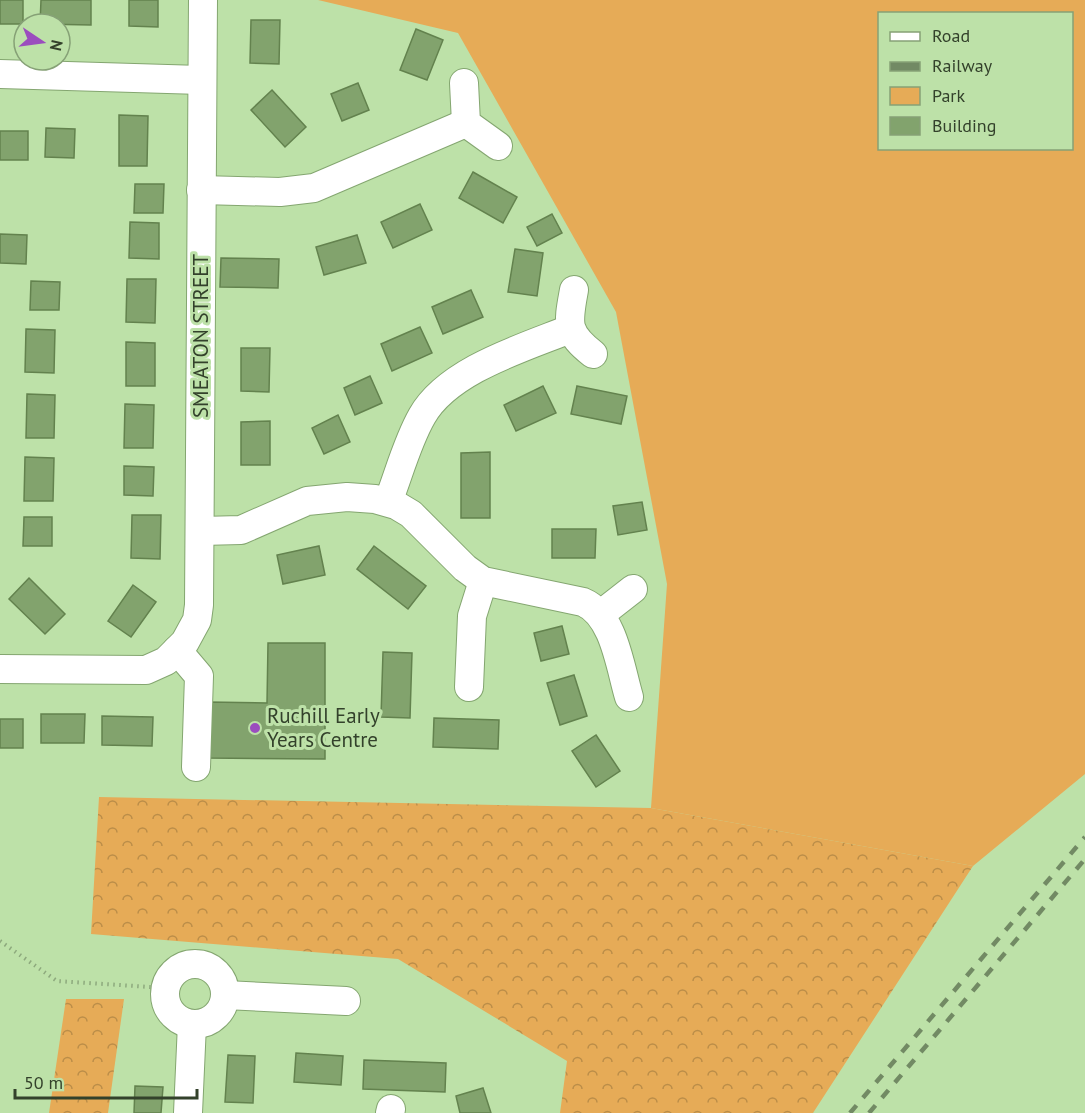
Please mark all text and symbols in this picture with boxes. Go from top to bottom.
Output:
north arrow [12,12,72,72]
legend [878,12,1073,150]
text: Road [932,24,970,47]
text: N [46,38,68,53]
text: Railway [932,54,993,77]
text: Park [932,84,965,107]
text: Building [932,114,996,137]
street label: SMEATON STREET [187,254,214,418]
place label: Ruchill Early Years Centre [267,702,380,753]
marker: Ruchill Early Years Centre [248,721,262,735]
scale bar [15,1062,196,1100]
text: 50 m [24,1071,63,1094]

